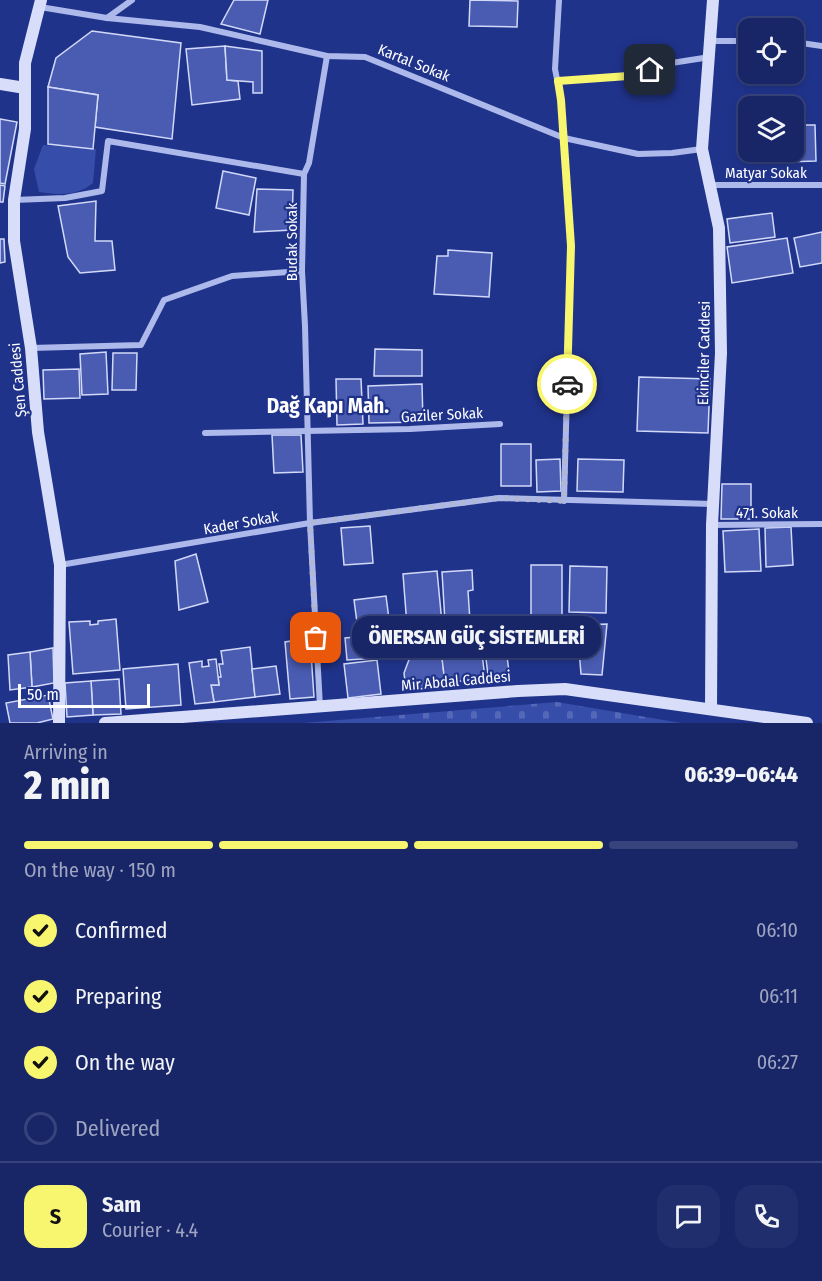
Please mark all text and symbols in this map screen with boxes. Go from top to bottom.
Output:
map controls [738,18,804,162]
button: locate [738,18,804,84]
street label: Kartal Sokak [375,40,453,86]
pin [624,44,675,95]
icon: home [633,53,666,86]
button: layers [738,96,804,162]
street label: Matyar Sokak [725,164,807,182]
street label: Budak Sokak [283,203,301,281]
street label: Ekinciler Caddesi [694,301,714,405]
street label: Şen Caddesi [6,342,30,418]
courier [537,354,597,414]
icon: car [551,368,584,401]
district label: Dağ Kapı Mah. [267,393,389,419]
street label: Gaziler Sokak [401,404,483,426]
street label: 471. Sokak [736,504,798,522]
street label: Kader Sokak [202,508,280,538]
pin [290,612,341,663]
callout: ÖNERSAN GÜÇ SİSTEMLERİ [352,617,601,659]
icon: bag [299,621,332,654]
text: ÖNERSAN GÜÇ SİSTEMLERİ [368,625,585,649]
street label: Mir Abdal Caddesi [400,667,512,695]
scale bar [18,681,150,708]
text: 50 m [27,685,59,704]
text: Arriving in [24,740,108,764]
text: 06:39–06:44 [684,761,798,788]
text: 2 min [24,763,110,809]
text: On the way · 150 m [24,858,176,882]
icon: check [24,914,57,947]
text: Confirmed [75,917,168,944]
text: 06:10 [756,918,798,942]
icon: check [24,980,57,1013]
text: Preparing [75,983,161,1010]
text: 06:11 [759,984,798,1008]
icon: check [24,1046,57,1079]
text: On the way [75,1049,175,1076]
text: 06:27 [757,1050,798,1074]
text: Delivered [75,1115,160,1142]
button: chat [657,1185,720,1248]
button: phone [735,1185,798,1248]
text: Sam [102,1191,141,1218]
text: S [50,1203,61,1230]
text: Courier · 4.4 [102,1218,198,1242]

